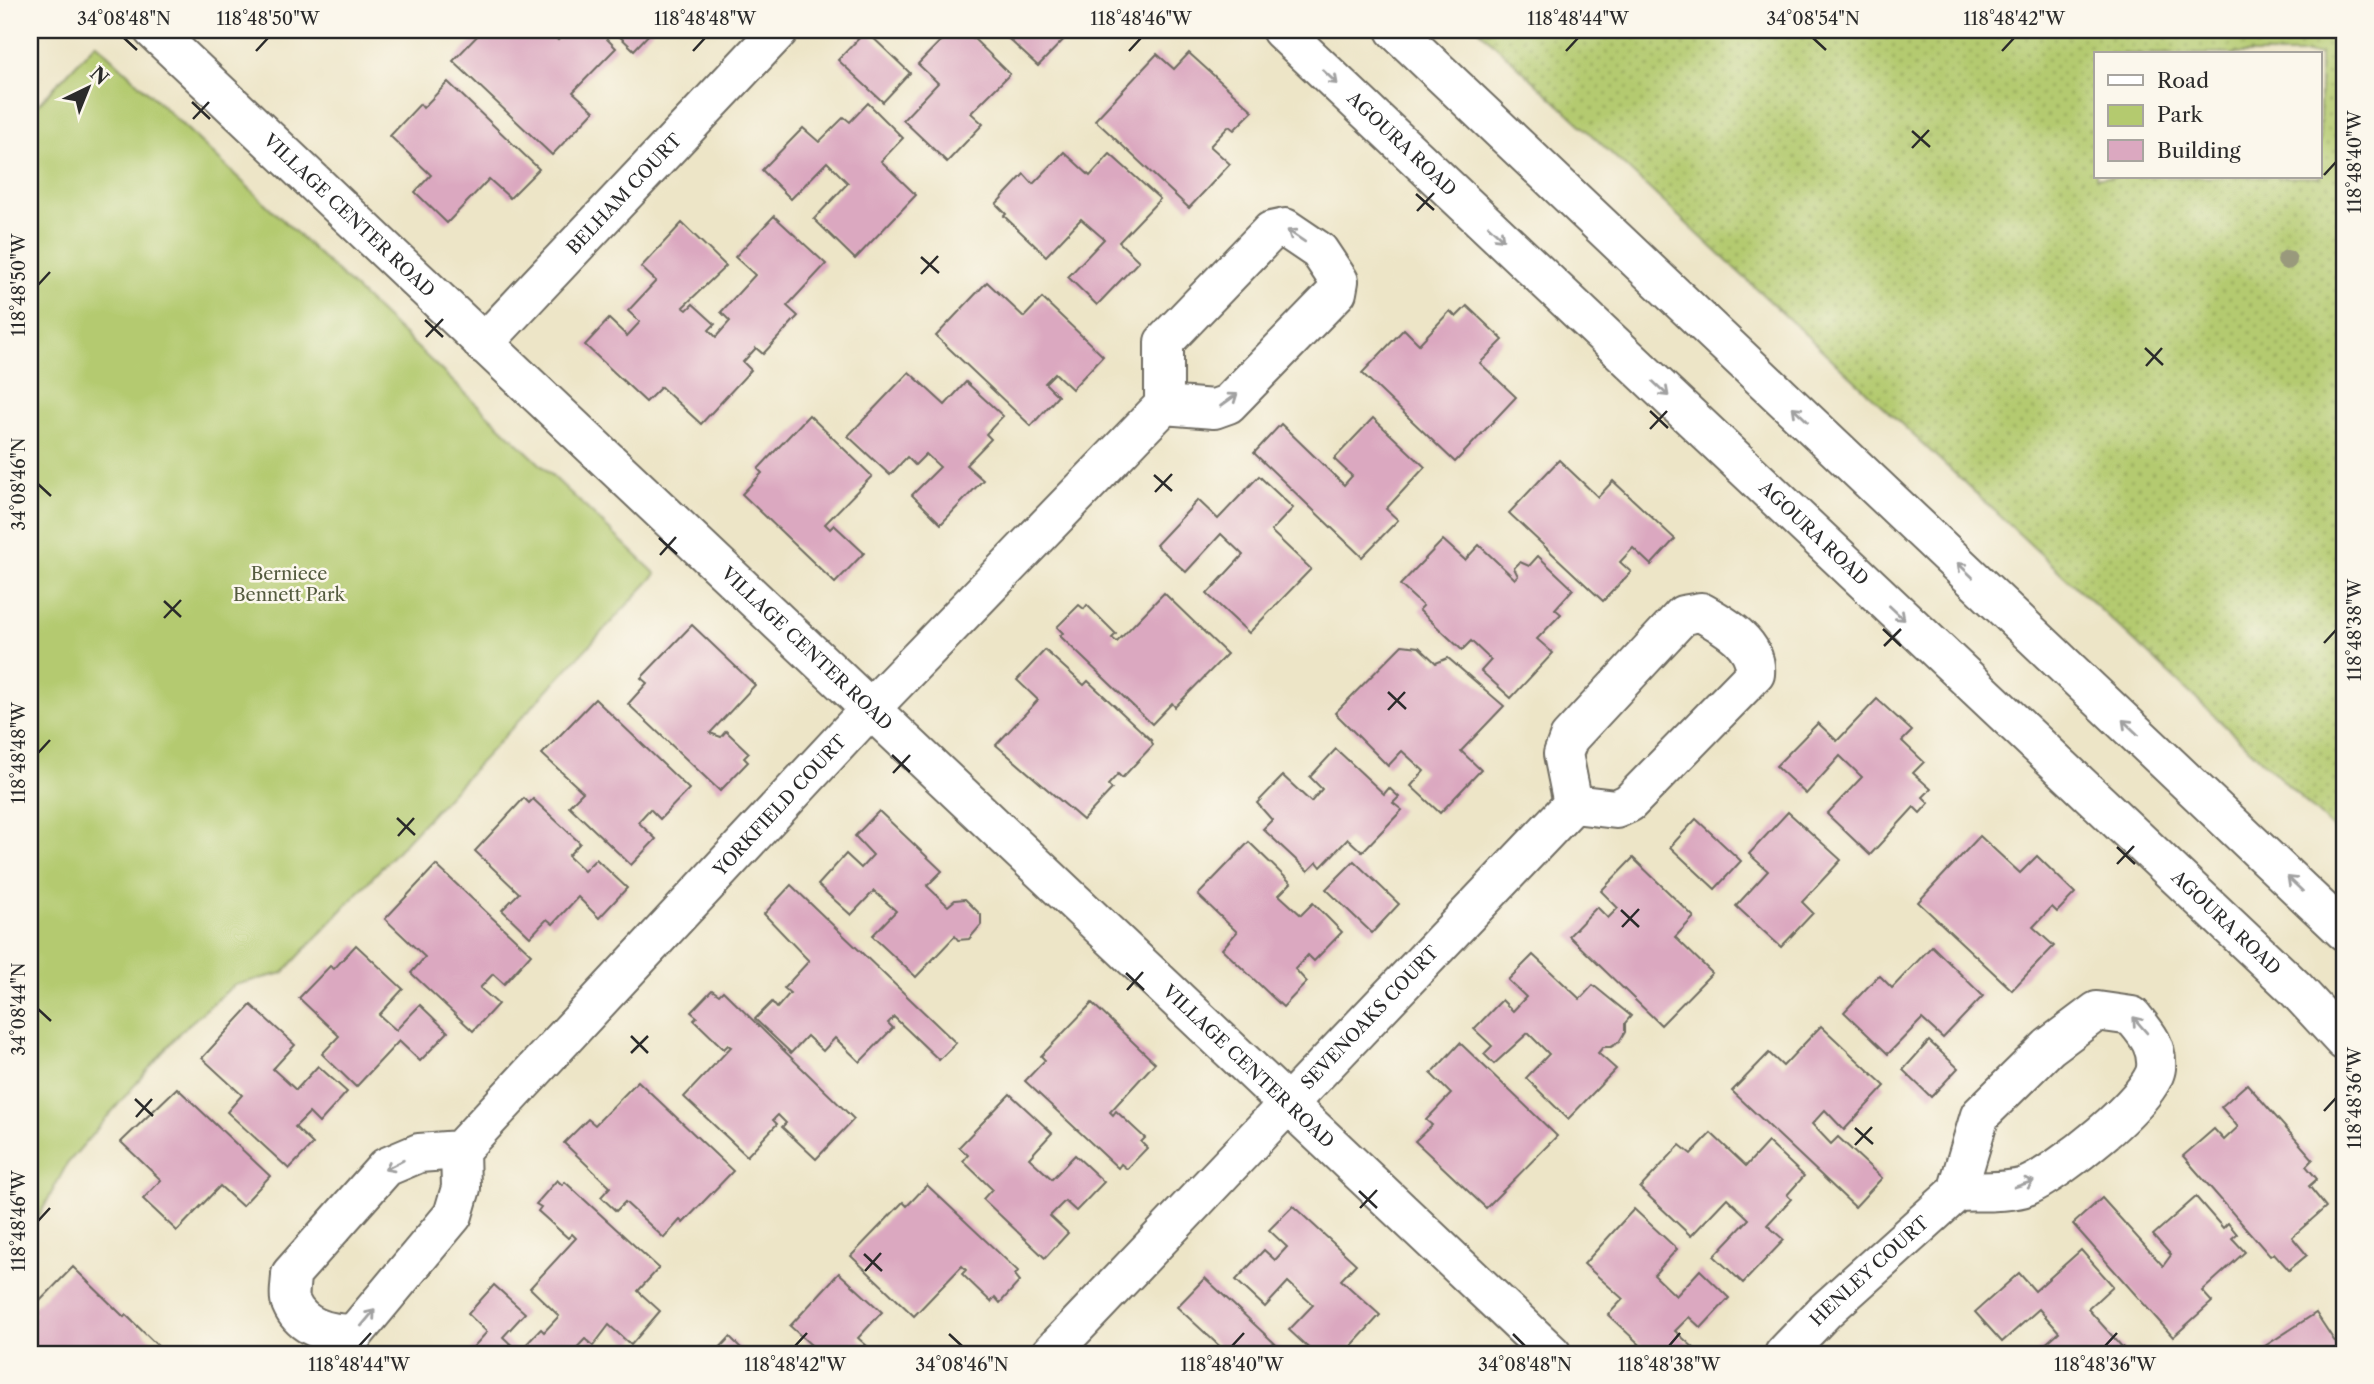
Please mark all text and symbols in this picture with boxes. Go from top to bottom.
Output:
text: 34°08'48"N [77,8,171,30]
text: 118°48'50"W [216,8,321,30]
text: 118°48'48"W [654,8,757,30]
text: 118°48'46"W [1090,8,1193,30]
text: 118°48'44"W [1527,8,1630,30]
text: 34°08'54"N [1766,8,1860,30]
text: 118°48'42"W [1963,8,2066,30]
north arrow [52,52,122,122]
legend [2094,52,2322,178]
text: N [85,62,113,90]
one-way arrow [1321,68,1338,85]
text: Road [2157,68,2209,93]
street label: AGOURA ROAD [1342,87,1461,201]
text: Park [2157,102,2203,127]
text: 118°48'40"W [2344,109,2366,213]
street label: VILLAGE CENTER ROAD [258,129,439,302]
street label: BELHAM COURT [562,129,687,259]
text: Building [2157,138,2242,163]
one-way arrow [1486,224,1504,241]
one-way arrow [1287,229,1307,243]
text: 118°48'50"W [8,232,30,337]
one-way arrow [1652,381,1669,398]
one-way arrow [1219,393,1238,407]
one-way arrow [1792,405,1809,422]
text: 34°08'46"N [8,437,30,531]
street label: AGOURA ROAD [1754,476,1873,590]
street label: VILLAGE CENTER ROAD [716,562,897,735]
one-way arrow [1957,562,1974,579]
park label: Berniece Bennett Park [233,563,347,606]
text: 118°48'38"W [2344,577,2366,681]
one-way arrow [1888,605,1905,622]
text: 118°48'48"W [8,701,30,804]
one-way arrow [2121,719,2139,735]
street label: YORKFIELD COURT [708,730,851,882]
street label: AGOURA ROAD [2166,865,2285,980]
one-way arrow [2287,875,2304,892]
street label: SEVENOAKS COURT [1296,941,1443,1094]
text: 34°08'44"N [8,962,30,1056]
street label: VILLAGE CENTER ROAD [1157,980,1338,1153]
one-way arrow [2132,1016,2148,1034]
text: 118°48'36"W [2344,1046,2366,1149]
one-way arrow [385,1158,405,1172]
text: 118°48'46"W [8,1169,30,1272]
one-way arrow [2013,1177,2035,1190]
street label: HENLEY COURT [1805,1211,1934,1331]
one-way arrow [360,1309,375,1327]
text: 118°48'44"W [308,1354,411,1376]
text: 118°48'42"W [744,1354,847,1376]
text: 34°08'46"N [915,1354,1009,1376]
text: 118°48'40"W [1181,1354,1285,1376]
text: 34°08'48"N [1478,1354,1572,1376]
text: 118°48'38"W [1618,1354,1722,1376]
text: 118°48'36"W [2054,1354,2157,1376]

